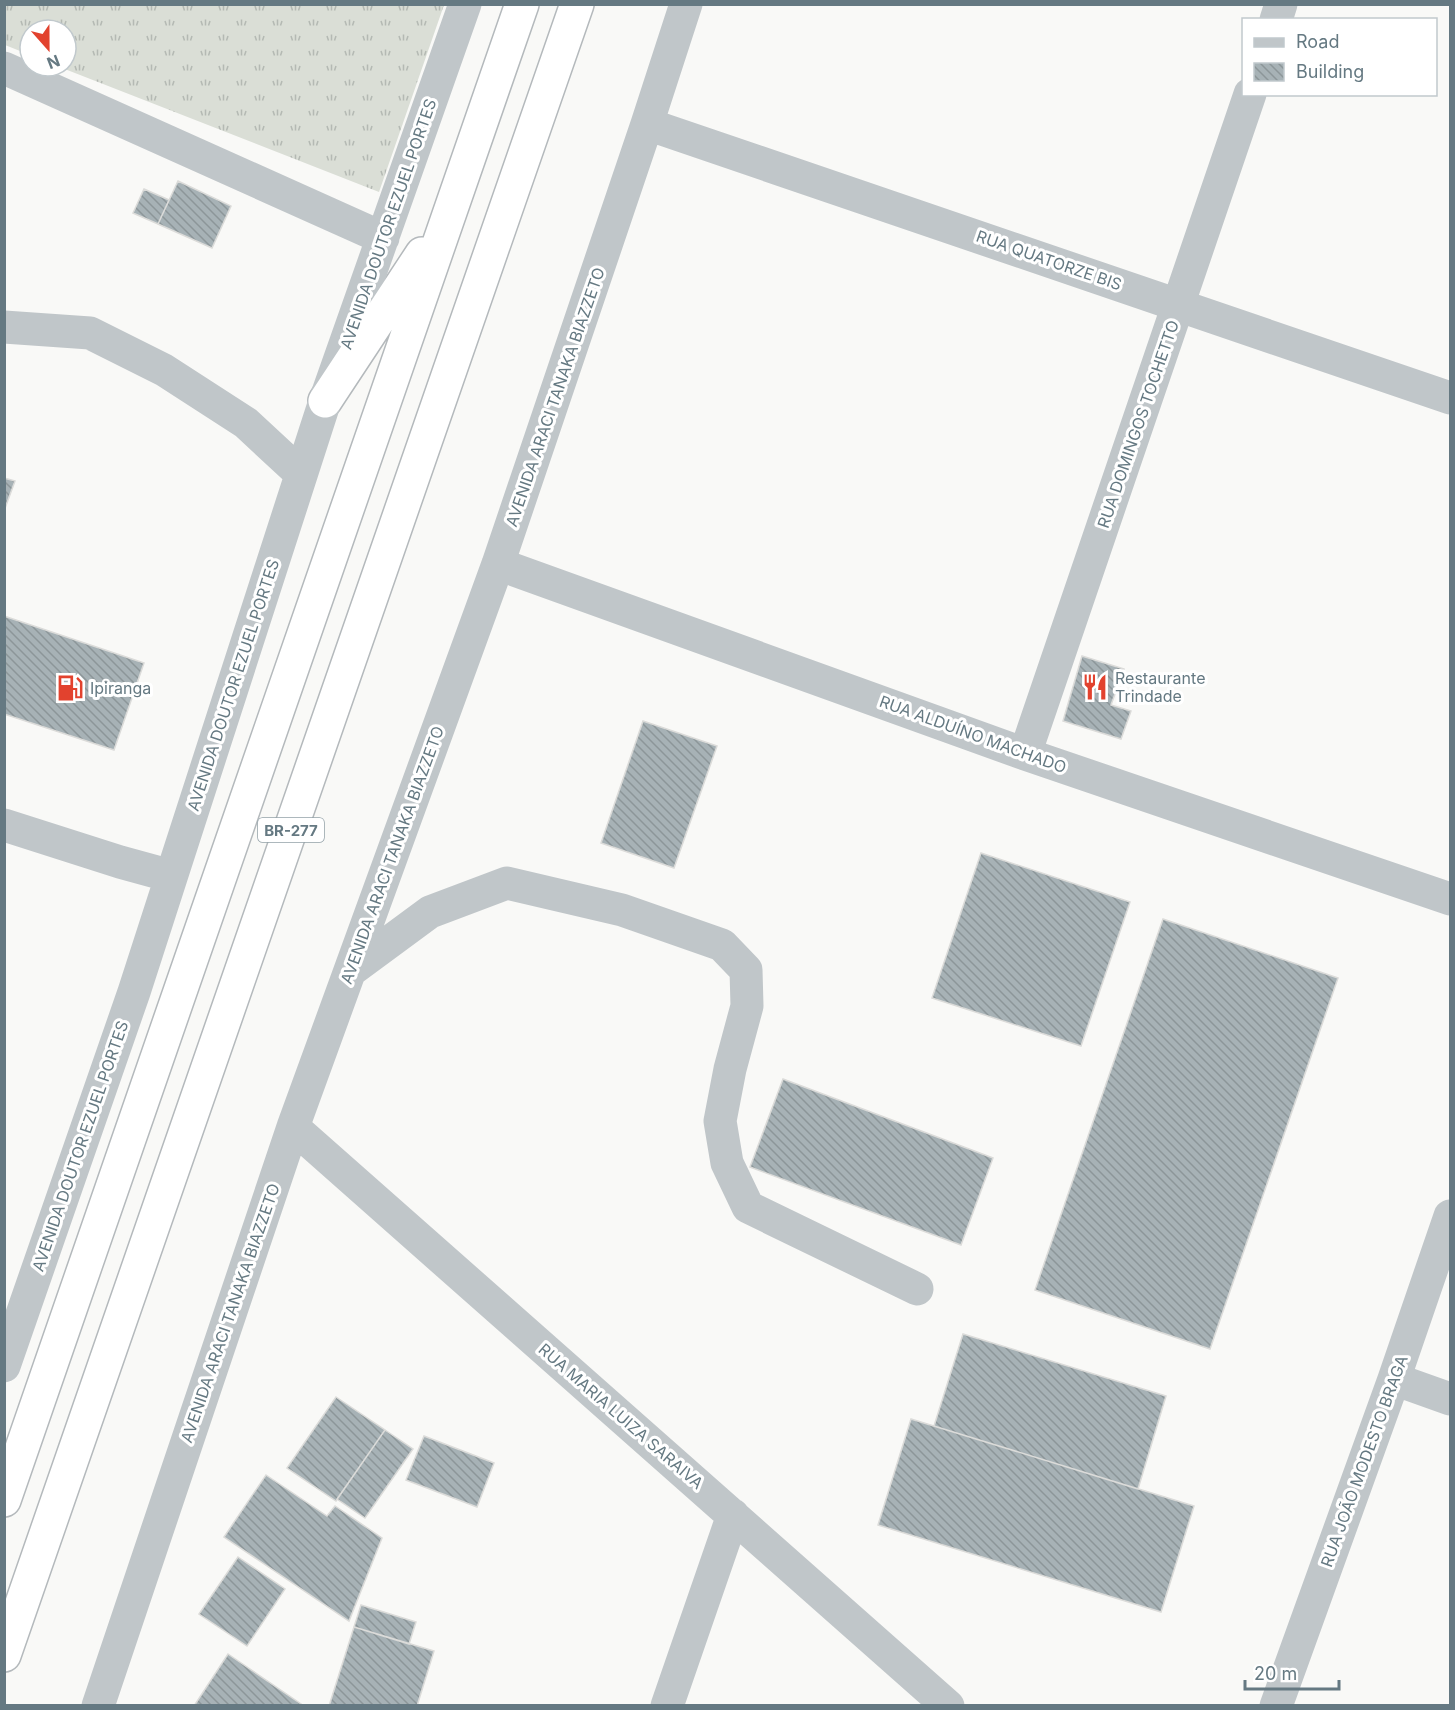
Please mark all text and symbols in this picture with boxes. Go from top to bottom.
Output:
north arrow [18,18,78,78]
legend [1242,18,1437,96]
text: Road [1296,31,1339,52]
text: N [44,50,63,74]
text: Building [1296,61,1364,82]
street label: AVENIDA DOUTOR EZUEL PORTES [336,96,440,352]
street label: RUA QUATORZE BIS [974,226,1124,294]
street label: AVENIDA ARACI TANAKA BIAZZETO [501,265,609,529]
street label: RUA DOMINGOS TOCHETTO [1093,317,1183,531]
street label: AVENIDA DOUTOR EZUEL PORTES [183,556,283,814]
place label: Restaurante Trindade [1115,668,1205,706]
restaurant icon: Restaurante Trindade [1080,672,1110,702]
fuel station icon: Ipiranga [55,673,85,703]
place label: Ipiranga [90,678,151,698]
street label: RUA ALDUÍNO MACHADO [877,691,1069,777]
street label: AVENIDA ARACI TANAKA BIAZZETO [336,723,448,987]
road number: BR-277 [258,818,324,842]
street label: AVENIDA DOUTOR EZUEL PORTES [28,1018,132,1274]
street label: AVENIDA ARACI TANAKA BIAZZETO [176,1181,284,1445]
street label: RUA MARIA LUIZA SARAIVA [535,1339,707,1493]
street label: RUA JOÃO MODESTO BRAGA [1316,1352,1412,1570]
scale bar [1245,1653,1340,1691]
text: 20 m [1254,1663,1297,1684]

